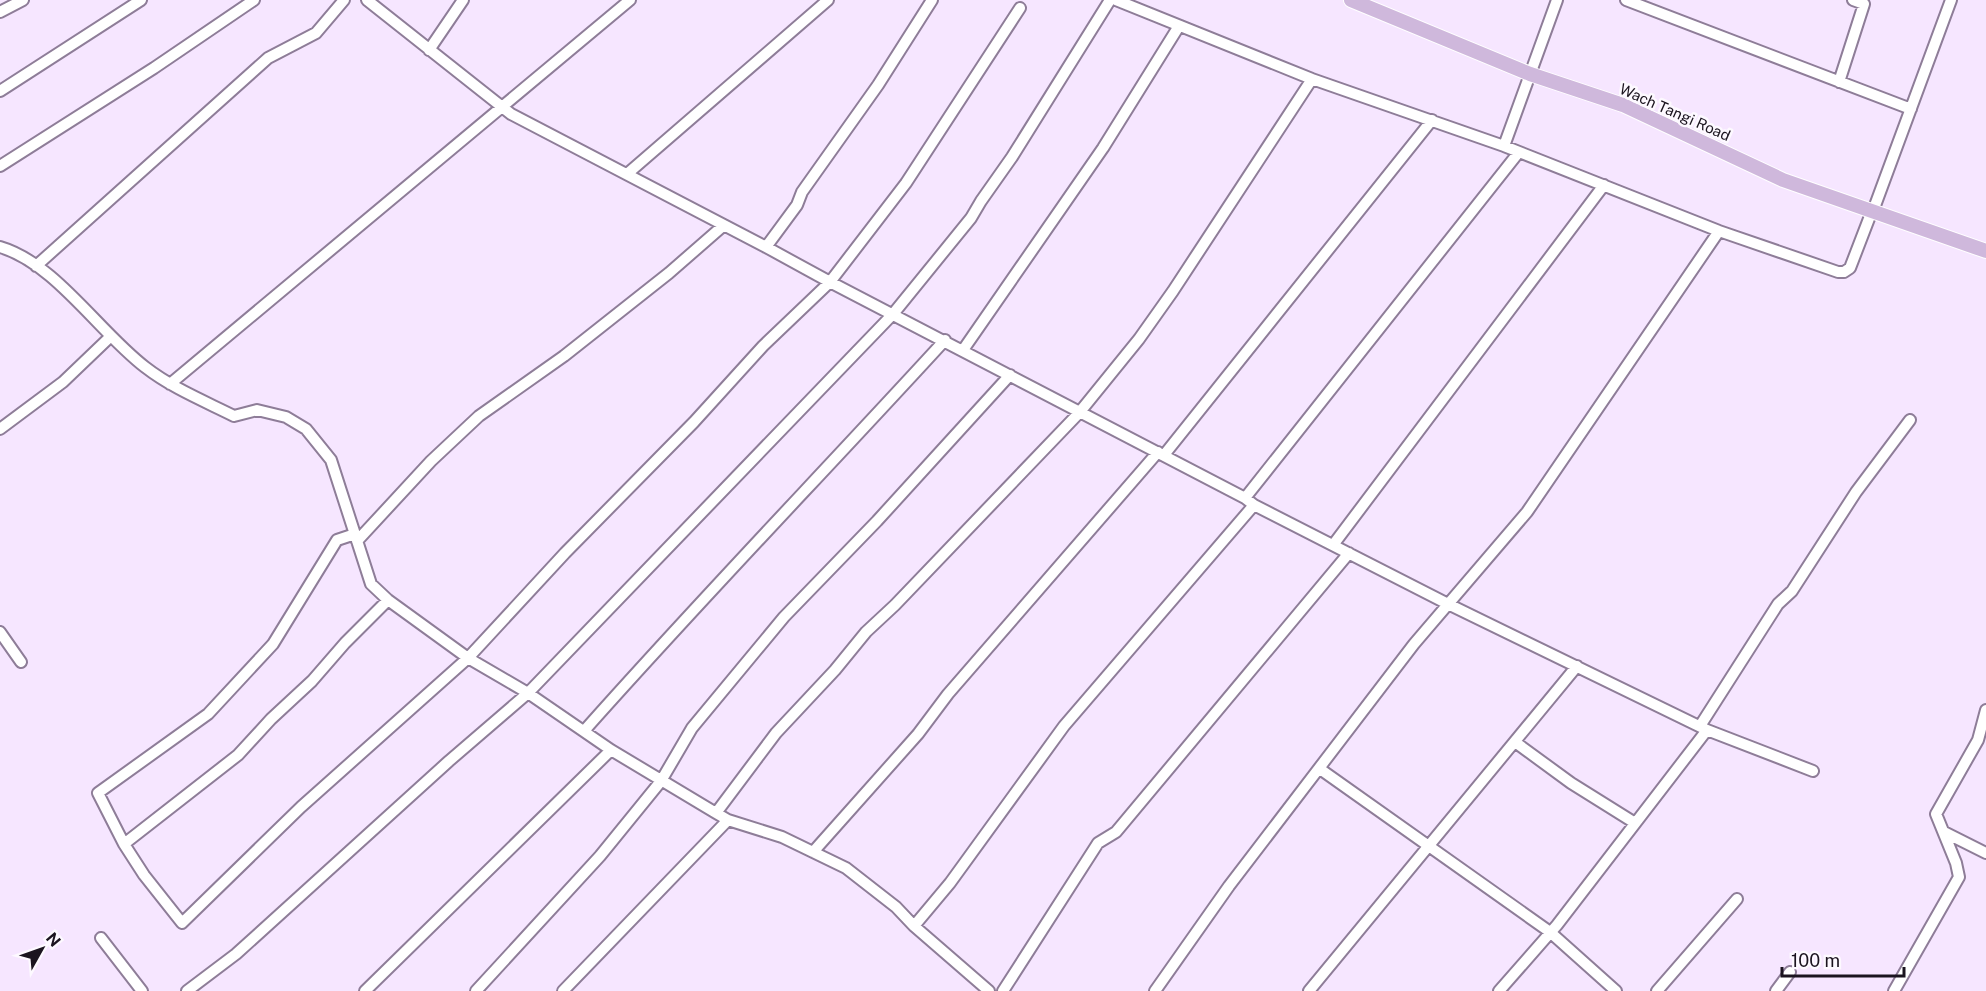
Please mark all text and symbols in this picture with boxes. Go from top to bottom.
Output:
street label: Wach Tangi Road [1617,80,1733,144]
north arrow [12,919,72,979]
text: N [42,929,64,951]
scale bar [1782,940,1904,978]
text: 100 m [1791,950,1840,971]

